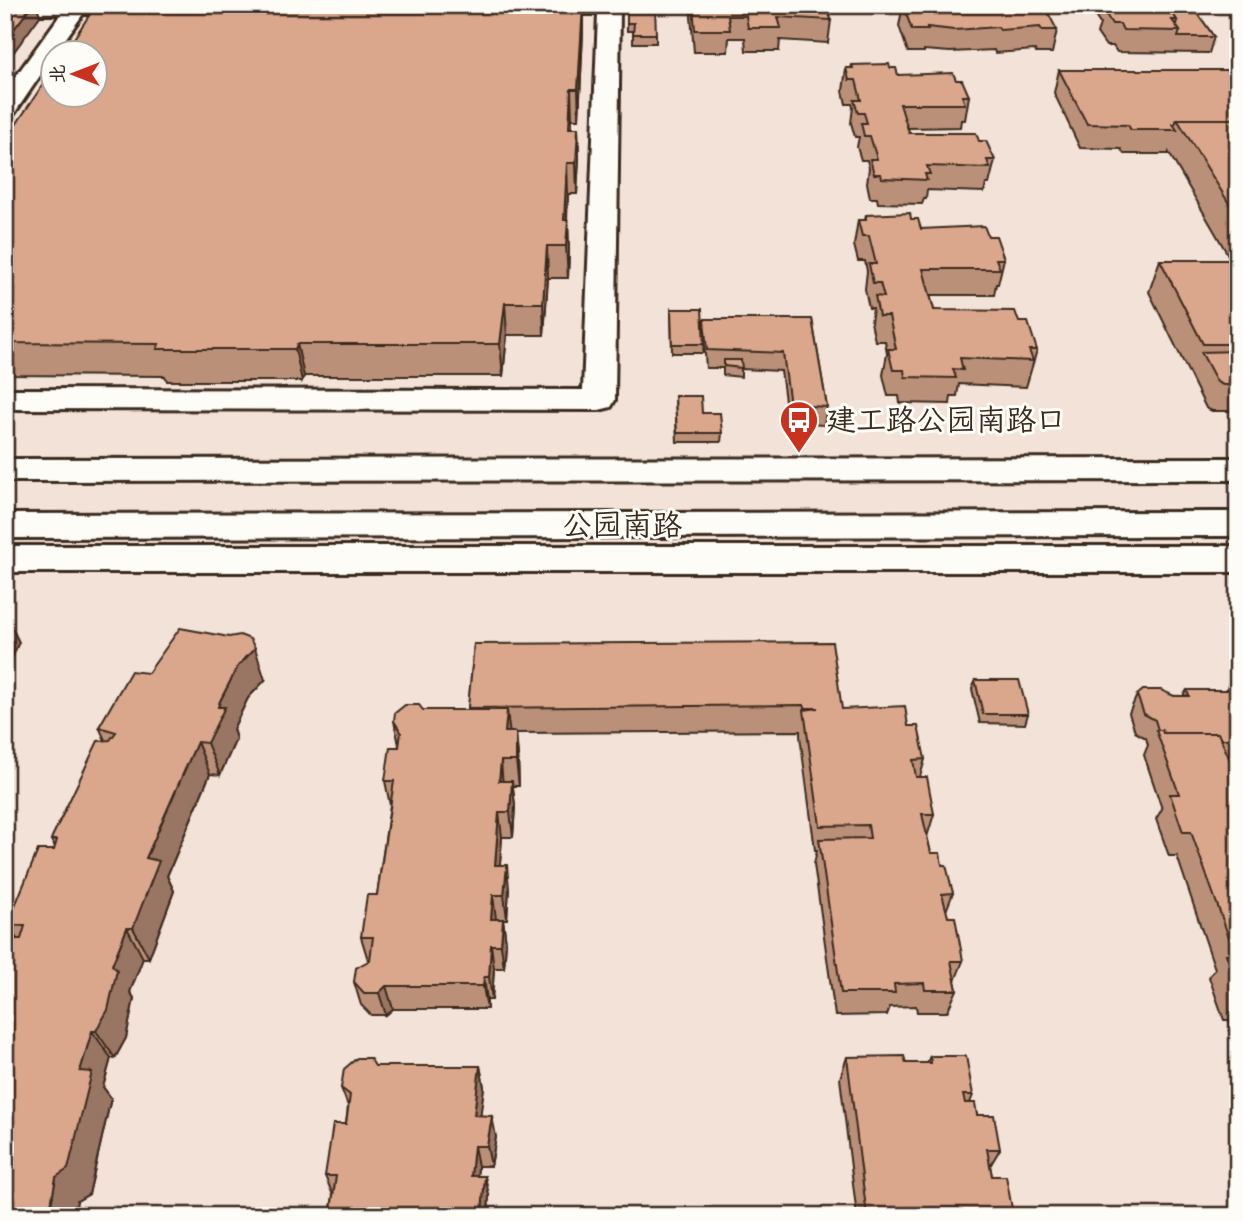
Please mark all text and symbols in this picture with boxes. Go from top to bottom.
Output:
north arrow [38,38,108,108]
text: 北 [46,64,69,84]
bus stop icon: 建工路公园南路口 [778,399,820,454]
place label: 建工路公园南路口 [826,401,1066,438]
street label: 公园南路 [562,506,682,543]

